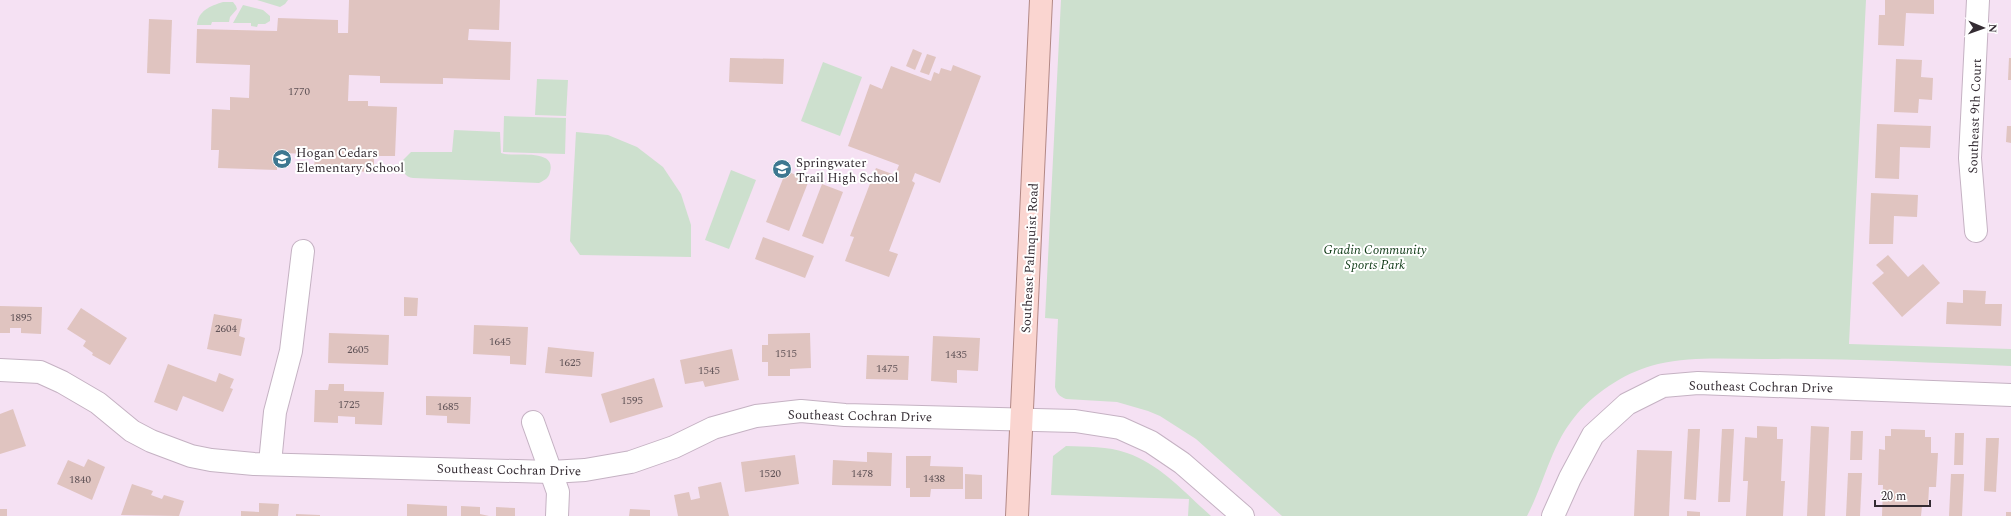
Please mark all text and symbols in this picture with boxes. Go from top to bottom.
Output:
north arrow [1963,8,2003,48]
text: N [1984,24,2001,33]
street label: Southeast 9th Court [1963,58,1987,174]
house number: 1770 [288,83,310,100]
place label: Hogan Cedars Elementary School [296,143,404,178]
school or university icon: Hogan Cedars Elementary School [271,148,293,170]
place label: Springwater Trail High School [796,153,899,188]
school or university icon: Springwater Trail High School [771,158,793,180]
street label: Southeast Palmquist Road [1016,182,1044,334]
park label: Gradin Community Sports Park [1323,240,1427,275]
house number: 1895 [10,309,32,326]
house number: 2604 [215,320,237,337]
house number: 1645 [489,333,511,350]
house number: 2605 [347,341,369,358]
house number: 1515 [775,345,797,362]
house number: 1435 [945,346,967,363]
house number: 1625 [559,354,581,371]
house number: 1475 [876,360,898,377]
house number: 1545 [698,362,720,379]
street label: Southeast Cochran Drive [1689,376,1833,398]
house number: 1595 [621,392,643,409]
house number: 1725 [338,396,360,413]
house number: 1685 [437,398,459,415]
street label: Southeast Cochran Drive [788,405,932,427]
street label: Southeast Cochran Drive [437,459,581,481]
house number: 1520 [759,465,781,482]
house number: 1478 [851,465,873,482]
house number: 1438 [923,470,945,487]
house number: 1840 [69,471,91,488]
scale bar [1875,482,1930,508]
text: 20 m [1881,487,1906,506]

